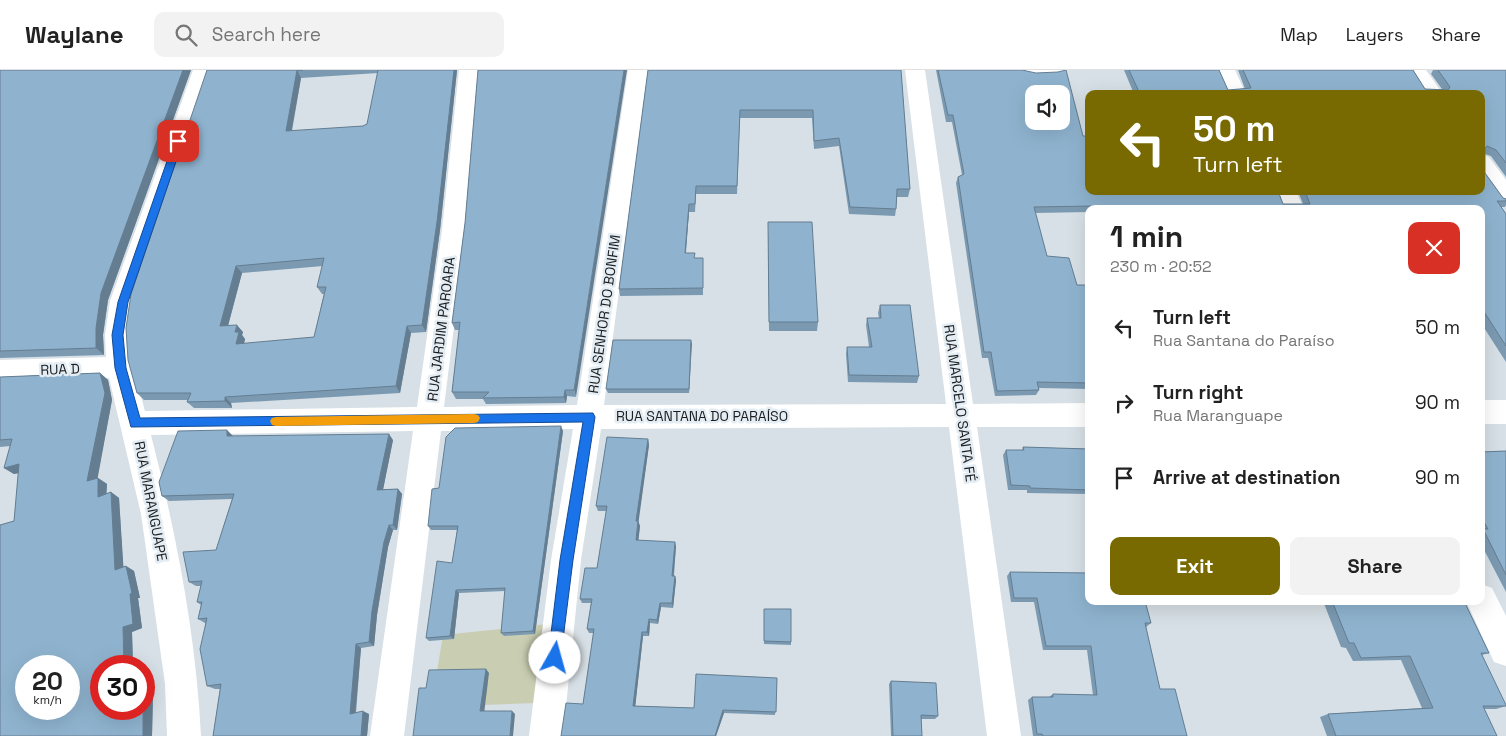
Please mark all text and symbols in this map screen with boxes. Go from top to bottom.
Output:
search box [154,12,504,57]
text: Waylane [25,19,124,50]
icon: search [172,21,200,49]
text: Search here [212,22,321,47]
text: Map [1280,23,1318,46]
text: Layers [1346,23,1403,46]
text: Share [1431,23,1481,46]
map controls [1025,85,1070,130]
button: sound [1025,85,1070,130]
text: 50 m [1193,107,1275,151]
icon: left [1110,110,1175,175]
pin [157,120,199,162]
icon: arrive [164,127,192,155]
text: Turn left [1193,150,1283,178]
text: 1 min [1110,217,1183,256]
button: close [1408,222,1460,274]
street label: RUA SENHOR DO BONFIM [584,233,624,395]
street label: RUA JARDIM PAROARA [423,256,459,402]
text: 230 m · 20:52 [1110,256,1212,277]
text: Turn left [1153,305,1231,330]
icon: left [1110,314,1138,342]
text: 50 m [1415,315,1460,340]
street label: RUA MARCELO SANTA FÉ [940,323,980,483]
text: Rua Santana do Paraíso [1153,330,1335,351]
street label: RUA D [40,359,80,379]
text: Turn right [1153,380,1243,405]
icon: right [1110,389,1138,417]
text: 90 m [1415,390,1460,415]
text: Rua Maranguape [1153,405,1283,426]
street label: RUA SANTANA DO PARAÍSO [616,407,788,425]
street label: RUA MARANGUAPE [131,440,171,562]
icon: arrive [1110,464,1138,492]
text: Arrive at destination [1153,465,1341,490]
text: 90 m [1415,465,1460,490]
button: Exit [1110,537,1280,595]
button: Share [1290,537,1460,595]
position arrow [528,631,580,683]
speed limit sign: 30 [90,655,155,720]
text: 20 [32,665,63,697]
text: km/h [33,692,62,708]

